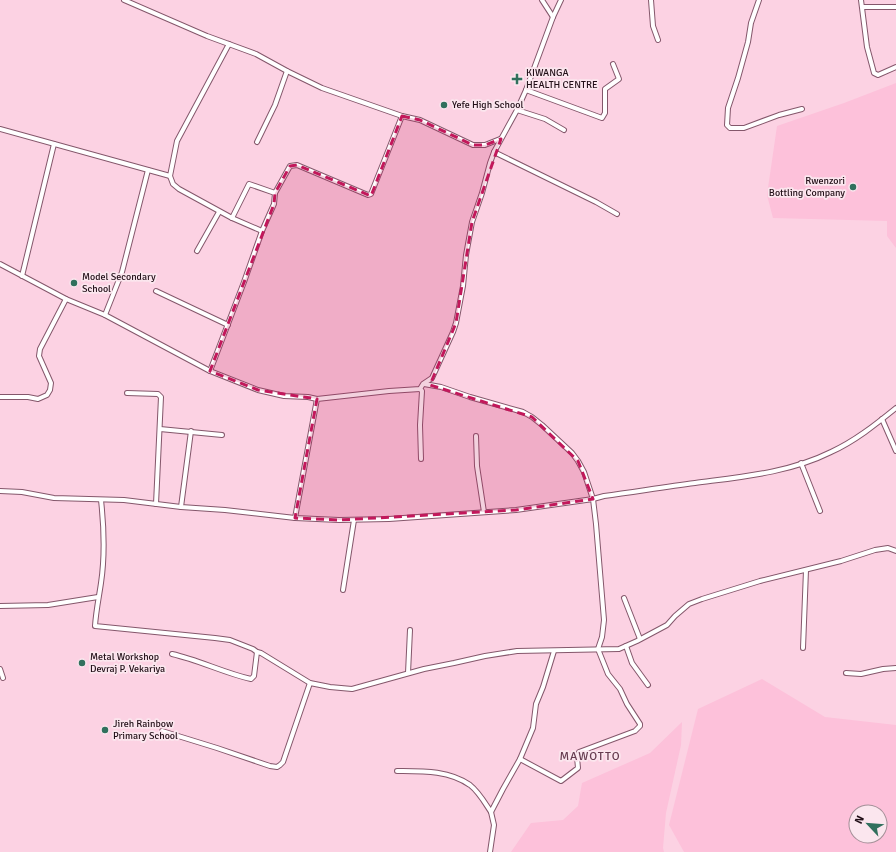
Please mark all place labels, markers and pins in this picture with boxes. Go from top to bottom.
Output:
place label: KIWANGA HEALTH CENTRE [526,67,598,91]
marker: KIWANGA HEALTH CENTRE [511,73,523,85]
place label: Yefe High School [452,99,523,111]
marker: Yefe High School [439,100,449,110]
place label: Rwenzori Bottling Company [769,175,845,199]
marker: Rwenzori Bottling Company [848,182,858,192]
place label: Model Secondary School [82,271,156,295]
marker: Model Secondary School [69,278,79,288]
place label: Metal Workshop Devraj P. Vekariya [90,651,165,675]
marker: Metal Workshop Devraj P. Vekariya [77,658,87,668]
place label: Jireh Rainbow Primary School [113,718,178,742]
marker: Jireh Rainbow Primary School [100,725,110,735]

